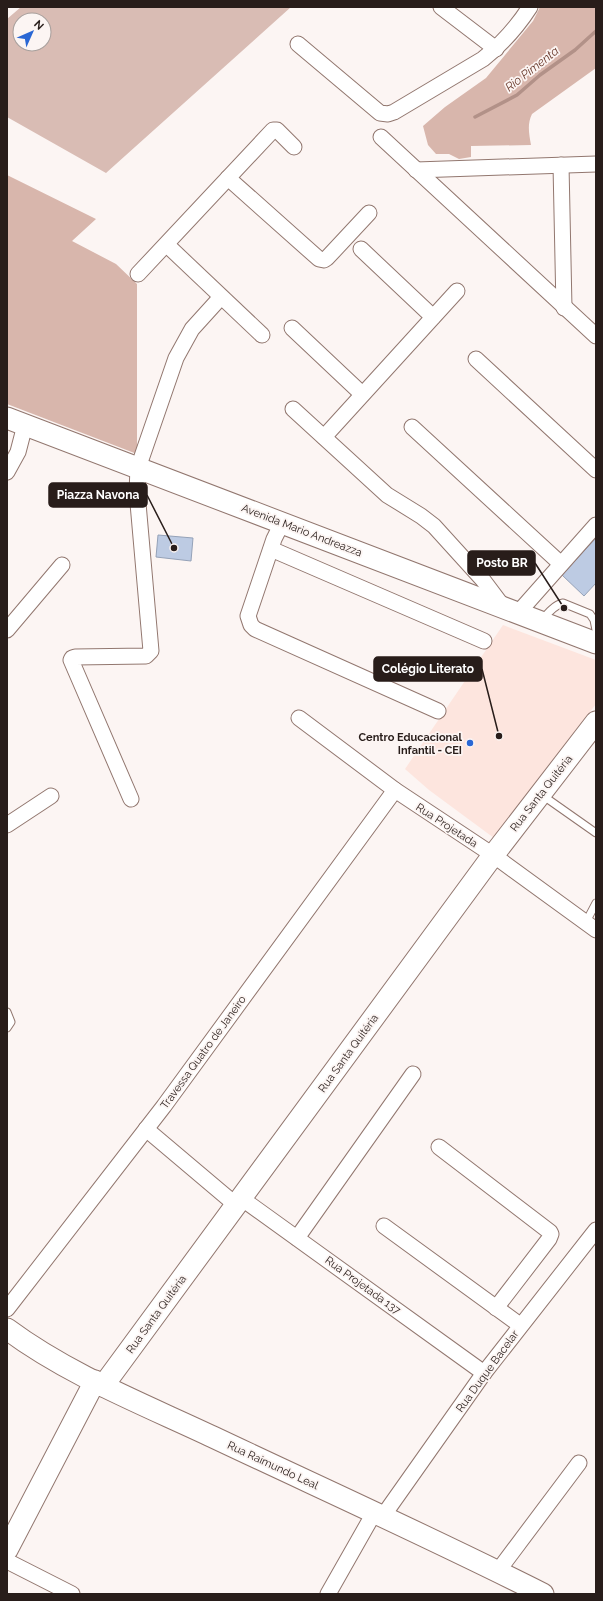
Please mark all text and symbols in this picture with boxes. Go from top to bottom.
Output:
north arrow [12,12,52,52]
text: N [31,18,46,33]
water label: Rio Pimenta [502,44,562,94]
callout: Piazza Navona [49,483,147,507]
text: Piazza Navona [57,488,139,502]
street label: Avenida Mario Andreazza [240,501,364,559]
callout: Posto BR [468,551,535,575]
text: Posto BR [476,556,528,570]
callout: Colégio Literato [374,657,482,681]
text: Colégio Literato [382,662,474,676]
place label: Centro Educacional Infantil - CEI [359,731,463,757]
marker: Centro Educacional Infantil - CEI [465,738,475,748]
street label: Rua Santa Quitéria [508,752,575,834]
street label: Rua Projetada [413,801,480,850]
street label: Travessa Quatro de Janeiro [158,993,249,1111]
street label: Rua Santa Quitéria [316,1012,381,1095]
street label: Rua Projetada 137 [322,1254,403,1317]
street label: Rua Santa Quitéria [124,1273,189,1356]
street label: Rua Duque Bacelar [453,1328,522,1415]
street label: Rua Raimundo Leal [225,1439,320,1492]

